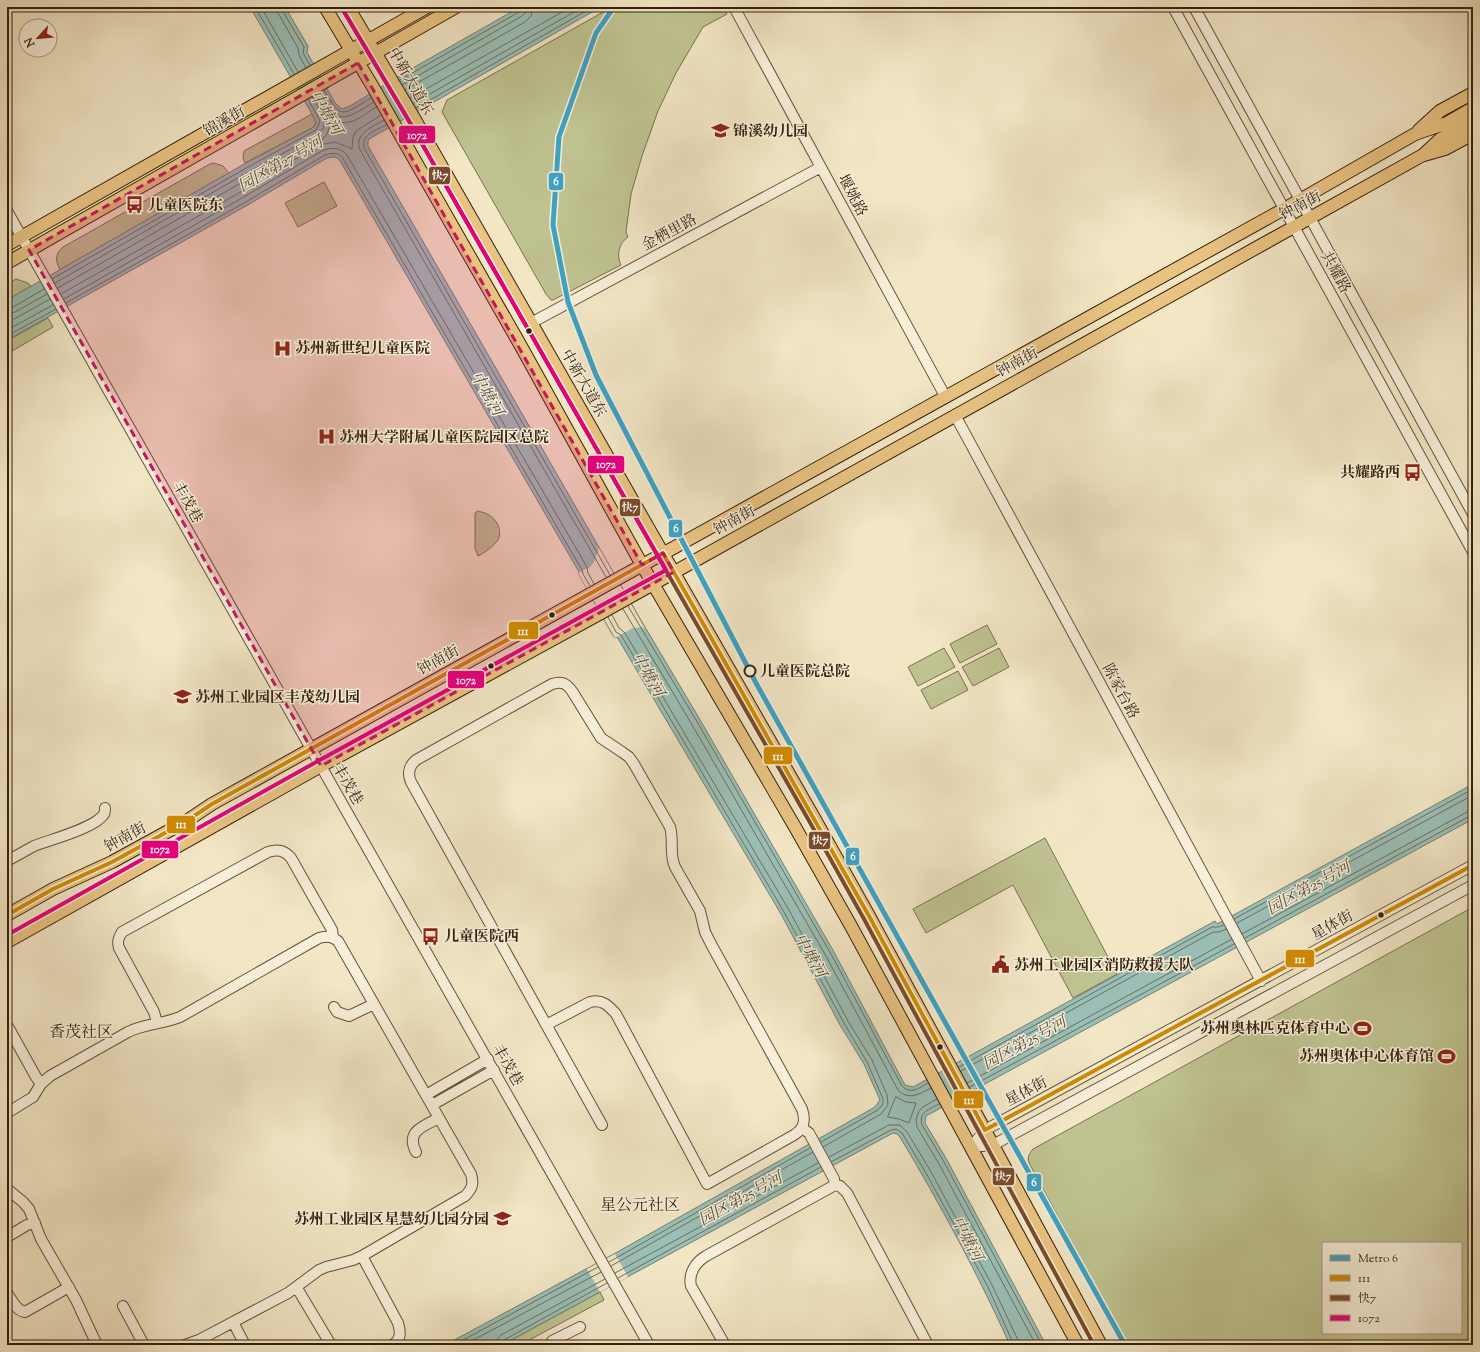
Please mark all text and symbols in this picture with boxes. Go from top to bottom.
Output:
north arrow [18,18,58,58]
text: N [21,34,40,51]
street label: 中新大道东 [382,44,438,119]
water label: 中塘河 [303,87,348,142]
street label: 锦溪街 [200,102,249,143]
school or university icon: 锦溪幼儿园 [710,121,730,141]
place label: 锦溪幼儿园 [733,122,808,143]
line badge: 1072 [398,125,436,144]
text: 1072 [406,128,428,144]
water label: 园区第27号河 [234,130,331,199]
line badge: 快7 [428,166,451,185]
text: 快7 [432,168,449,184]
street label: 堰姚路 [832,171,872,221]
line badge: 6 [548,172,564,191]
text: 6 [553,174,559,190]
street label: 钟南街 [1276,186,1326,226]
bus stop icon: 儿童医院东 [125,195,145,215]
place label: 儿童医院东 [148,196,223,217]
street label: 金栖里路 [638,210,701,257]
street label: 共耀路 [1315,248,1355,298]
unlabelled marker [524,326,534,336]
hospital icon: 苏州新世纪儿童医院 [272,338,292,358]
place label: 苏州新世纪儿童医院 [295,339,430,360]
street label: 钟南街 [993,343,1043,383]
street label: 中新大道东 [555,346,611,421]
water label: 中塘河 [464,368,509,423]
hospital icon: 苏州大学附属儿童医院园区总院 [316,427,336,447]
place label: 苏州大学附属儿童医院园区总院 [339,428,549,449]
line badge: 1072 [587,455,625,474]
text: 1072 [595,457,617,473]
bus stop icon: 共耀路西 [1403,462,1423,482]
place label: 共耀路西 [1340,463,1400,484]
street label: 丰茂巷 [167,478,207,528]
line badge: 快7 [619,498,641,517]
text: 快7 [622,500,639,516]
street label: 钟南街 [710,501,760,541]
line badge: 6 [668,519,683,538]
text: 6 [673,521,679,537]
unlabelled marker [547,610,557,620]
line badge: 111 [508,621,539,640]
text: 111 [516,624,529,640]
street label: 钟南街 [414,641,464,681]
water label: 中塘河 [625,649,670,704]
street label: 陈家台路 [1096,660,1143,723]
unlabelled marker [486,661,496,671]
place label: 儿童医院总院 [760,662,850,683]
marker: 儿童医院总院 [743,664,757,678]
line badge: 1072 [447,670,485,689]
text: 1072 [455,673,477,689]
school or university icon: 苏州工业园区丰茂幼儿园 [172,687,192,707]
place label: 苏州工业园区丰茂幼儿园 [195,688,360,709]
line badge: 111 [763,746,793,765]
text: 111 [771,749,784,765]
street label: 丰茂巷 [326,760,367,809]
line badge: 111 [166,815,196,834]
text: 111 [174,817,187,833]
street label: 钟南街 [101,818,151,858]
line badge: 快7 [808,831,831,850]
text: 快7 [812,833,829,849]
line badge: 1072 [141,840,179,859]
text: 1072 [149,842,171,858]
line badge: 6 [845,847,860,866]
text: 6 [850,849,856,865]
water label: 园区第25号河 [1263,855,1358,922]
street label: 星体街 [1308,906,1358,946]
unlabelled marker [1376,910,1386,920]
bus stop icon: 儿童医院西 [421,926,441,946]
place label: 儿童医院西 [444,927,519,948]
water label: 中塘河 [787,930,832,985]
line badge: 111 [1285,949,1315,968]
text: 111 [1293,952,1306,968]
public building icon: 苏州工业园区消防救援大队 [991,955,1011,975]
place label: 苏州工业园区消防救援大队 [1014,956,1194,977]
water label: 园区第25号河 [979,1010,1074,1077]
sports icon: 苏州奥林匹克体育中心 [1353,1018,1373,1038]
place label: 苏州奥林匹克体育中心 [1200,1019,1350,1040]
district label: 香茂社区 [49,1022,113,1045]
street label: 丰茂巷 [486,1041,527,1090]
unlabelled marker [935,1042,945,1052]
sports icon: 苏州奥体中心体育馆 [1437,1046,1457,1066]
place label: 苏州奥体中心体育馆 [1299,1047,1434,1068]
street label: 星体街 [1002,1072,1052,1112]
line badge: 111 [953,1090,984,1109]
text: 111 [962,1093,975,1109]
water label: 园区第25号河 [695,1166,790,1233]
line badge: 快7 [992,1167,1015,1186]
text: 快7 [995,1169,1012,1185]
line badge: 6 [1026,1173,1042,1192]
text: 6 [1031,1175,1037,1191]
district label: 星公元社区 [600,1195,680,1218]
school or university icon: 苏州工业园区星慧幼儿园分园 [492,1209,512,1229]
place label: 苏州工业园区星慧幼儿园分园 [294,1210,489,1231]
water label: 中塘河 [944,1213,989,1268]
legend [1322,1242,1462,1334]
text: Metro 6 [1358,1250,1398,1268]
text: 111 [1358,1270,1370,1288]
text: 快7 [1358,1290,1376,1308]
text: 1072 [1358,1310,1380,1328]

